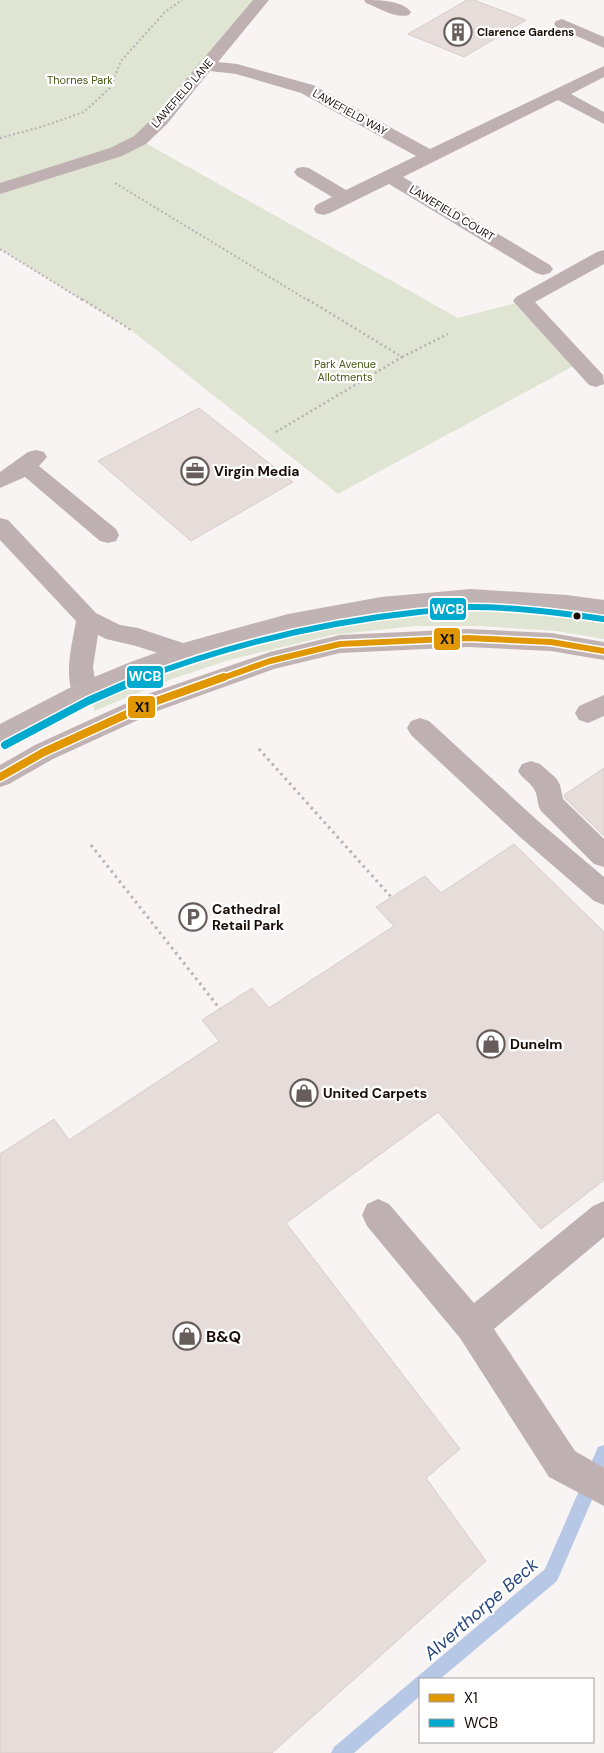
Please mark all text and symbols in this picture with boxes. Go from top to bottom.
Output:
building icon: Clarence Gardens [443,17,473,47]
place label: Clarence Gardens [477,25,574,39]
street label: LAWEFIELD LANE [148,56,216,130]
park label: Thornes Park [47,73,113,87]
street label: LAWEFIELD WAY [310,86,390,139]
street label: LAWEFIELD COURT [407,182,497,244]
park label: Park Avenue Allotments [314,357,376,384]
office icon: Virgin Media [180,456,210,486]
place label: Virgin Media [214,462,299,480]
line badge: WCB [429,597,467,621]
text: WCB [431,600,465,618]
unlabelled marker [572,611,582,621]
line badge: X1 [433,627,461,651]
text: X1 [440,630,454,648]
line badge: WCB [126,665,164,689]
text: WCB [128,667,162,685]
line badge: X1 [127,695,156,719]
text: X1 [135,698,149,716]
place label: Cathedral Retail Park [212,900,284,934]
parking icon: Cathedral Retail Park [178,902,208,932]
shop icon: Dunelm [476,1029,506,1059]
place label: Dunelm [510,1035,563,1053]
shop icon: United Carpets [289,1078,319,1108]
place label: United Carpets [323,1084,427,1102]
shop icon: B&Q [172,1321,202,1351]
place label: B&Q [206,1326,241,1347]
water label: Alverthorpe Beck [418,1552,544,1666]
legend [419,1678,594,1743]
text: X1 [464,1688,478,1708]
text: WCB [464,1713,498,1733]

